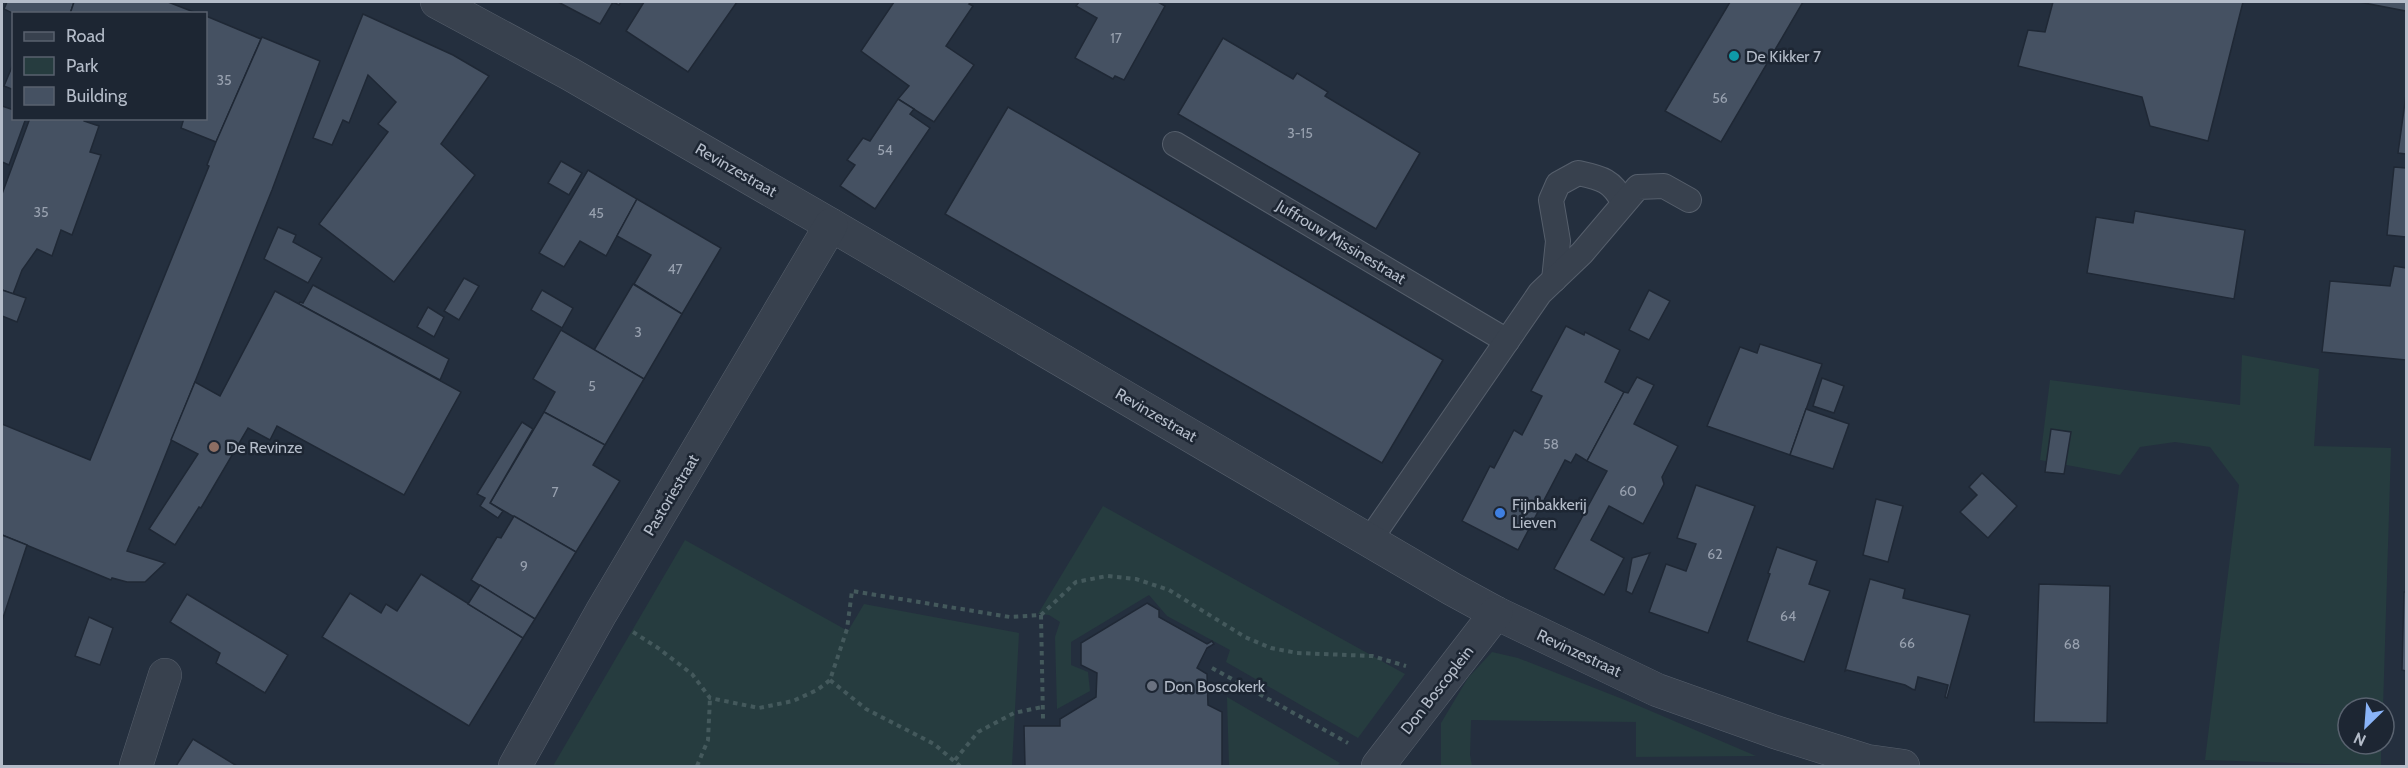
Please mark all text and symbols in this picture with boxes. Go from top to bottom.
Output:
legend [12,12,207,120]
text: Road [66,25,105,47]
house number: 17 [1110,29,1122,47]
place label: De Kikker 7 [1746,47,1821,66]
marker: De Kikker 7 [1727,49,1741,63]
text: Park [66,55,99,77]
house number: 35 [216,71,232,89]
text: Building [66,85,128,107]
house number: 56 [1712,89,1728,107]
house number: 3-15 [1287,124,1313,142]
street label: Revinzestraat [692,139,781,201]
house number: 54 [877,141,893,159]
street label: Juffrouw Missinestraat [1272,195,1410,288]
house number: 35 [33,203,49,221]
house number: 45 [588,204,604,222]
house number: 47 [667,260,683,278]
house number: 3 [634,323,642,341]
house number: 5 [588,377,596,395]
street label: Revinzestraat [1112,384,1201,446]
house number: 58 [1543,435,1559,453]
place label: De Revinze [226,438,303,457]
marker: De Revinze [207,440,221,454]
street label: Pastoriestraat [639,450,703,539]
house number: 60 [1619,482,1637,500]
house number: 7 [551,483,559,501]
place label: Fijnbakkerij Lieven [1512,495,1587,532]
marker: Fijnbakkerij Lieven [1493,506,1507,520]
house number: 62 [1707,545,1723,563]
house number: 9 [520,557,528,575]
house number: 64 [1780,607,1796,625]
street label: Revinzestraat [1534,625,1625,681]
house number: 66 [1899,634,1915,652]
house number: 68 [2064,635,2080,653]
street label: Don Boscoplein [1397,642,1477,738]
place label: Don Boscokerk [1164,677,1266,696]
marker: Don Boscokerk [1145,679,1159,693]
north arrow [2336,696,2396,756]
text: N [2351,728,2369,750]

